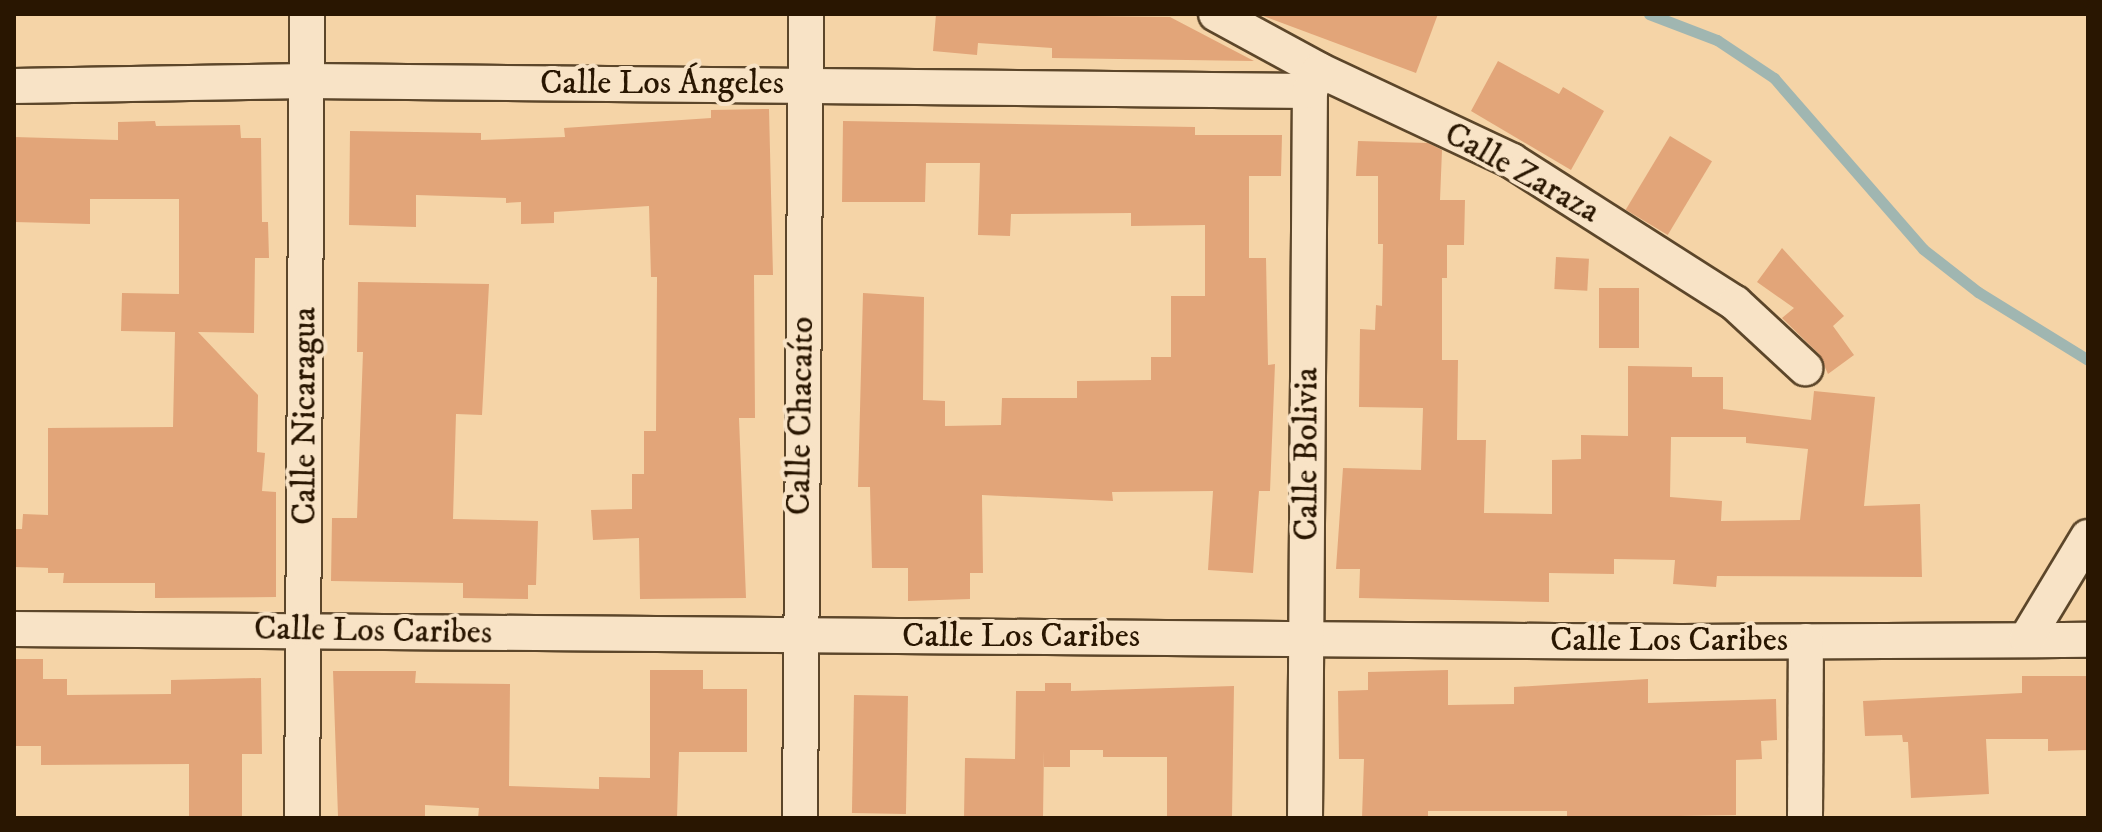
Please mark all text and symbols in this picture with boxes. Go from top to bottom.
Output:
street label: Calle Los Ángeles [540,64,784,104]
street label: Calle Zaraza [1437,114,1607,232]
street label: Calle Nicaragua [285,307,325,525]
street label: Calle Chacaíto [779,316,823,516]
street label: Calle Bolivia [1287,367,1327,541]
street label: Calle Los Caribes [254,609,492,653]
street label: Calle Los Caribes [902,617,1140,657]
street label: Calle Los Caribes [1550,621,1788,661]

